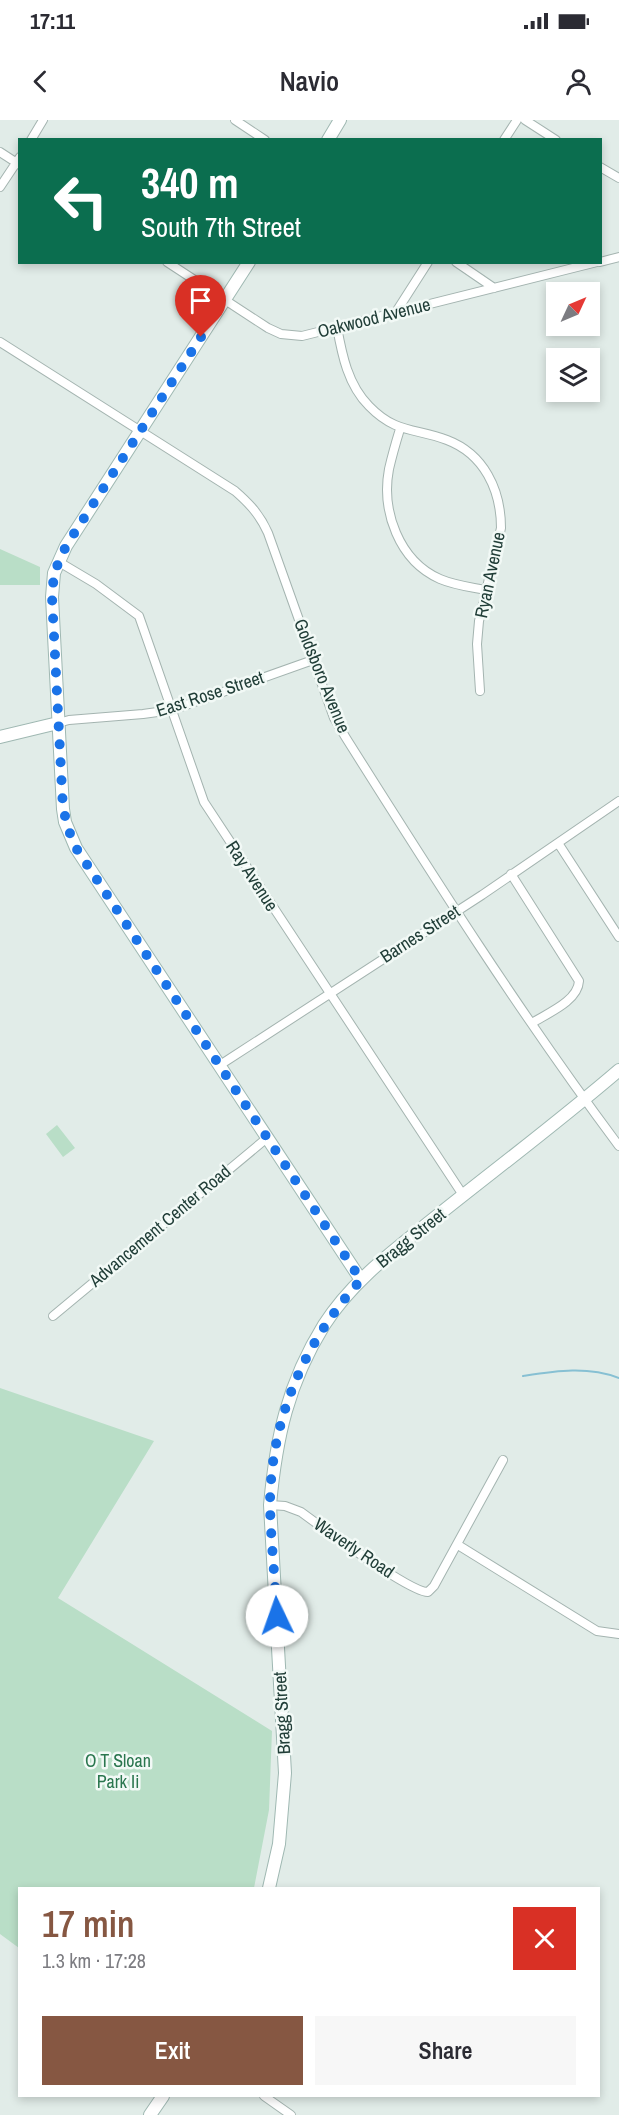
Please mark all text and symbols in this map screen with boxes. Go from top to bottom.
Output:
text: 17:11 [30,6,75,36]
text: Navio [280,63,339,99]
icon: back [24,65,57,98]
icon: person [562,65,595,98]
text: 340 m [141,155,239,211]
icon: left [42,162,120,240]
text: South 7th Street [141,209,301,245]
pin [175,275,226,337]
north arrow [546,282,600,336]
map controls [546,282,600,402]
icon: arrive [184,284,217,317]
street label: Oakwood Avenue [315,291,433,344]
button: layers [546,348,600,402]
street label: Ryan Avenue [468,529,511,620]
street label: Goldsboro Avenue [288,615,357,737]
street label: East Rose Street [153,664,267,723]
street label: Ray Avenue [220,836,285,916]
street label: Barnes Street [375,899,464,969]
street label: Advancement Center Road [83,1159,236,1293]
street label: Bragg Street [371,1202,451,1273]
street label: Waverly Road [309,1511,399,1584]
position arrow [245,1584,309,1648]
street label: Bragg Street [267,1671,296,1755]
park label: O T Sloan Park Ii [85,1748,151,1794]
text: 17 min [42,1900,134,1948]
button: close [513,1907,576,1970]
text: 1.3 km · 17:28 [42,1947,146,1974]
button: Exit [42,2016,303,2085]
button: Share [315,2016,576,2085]

